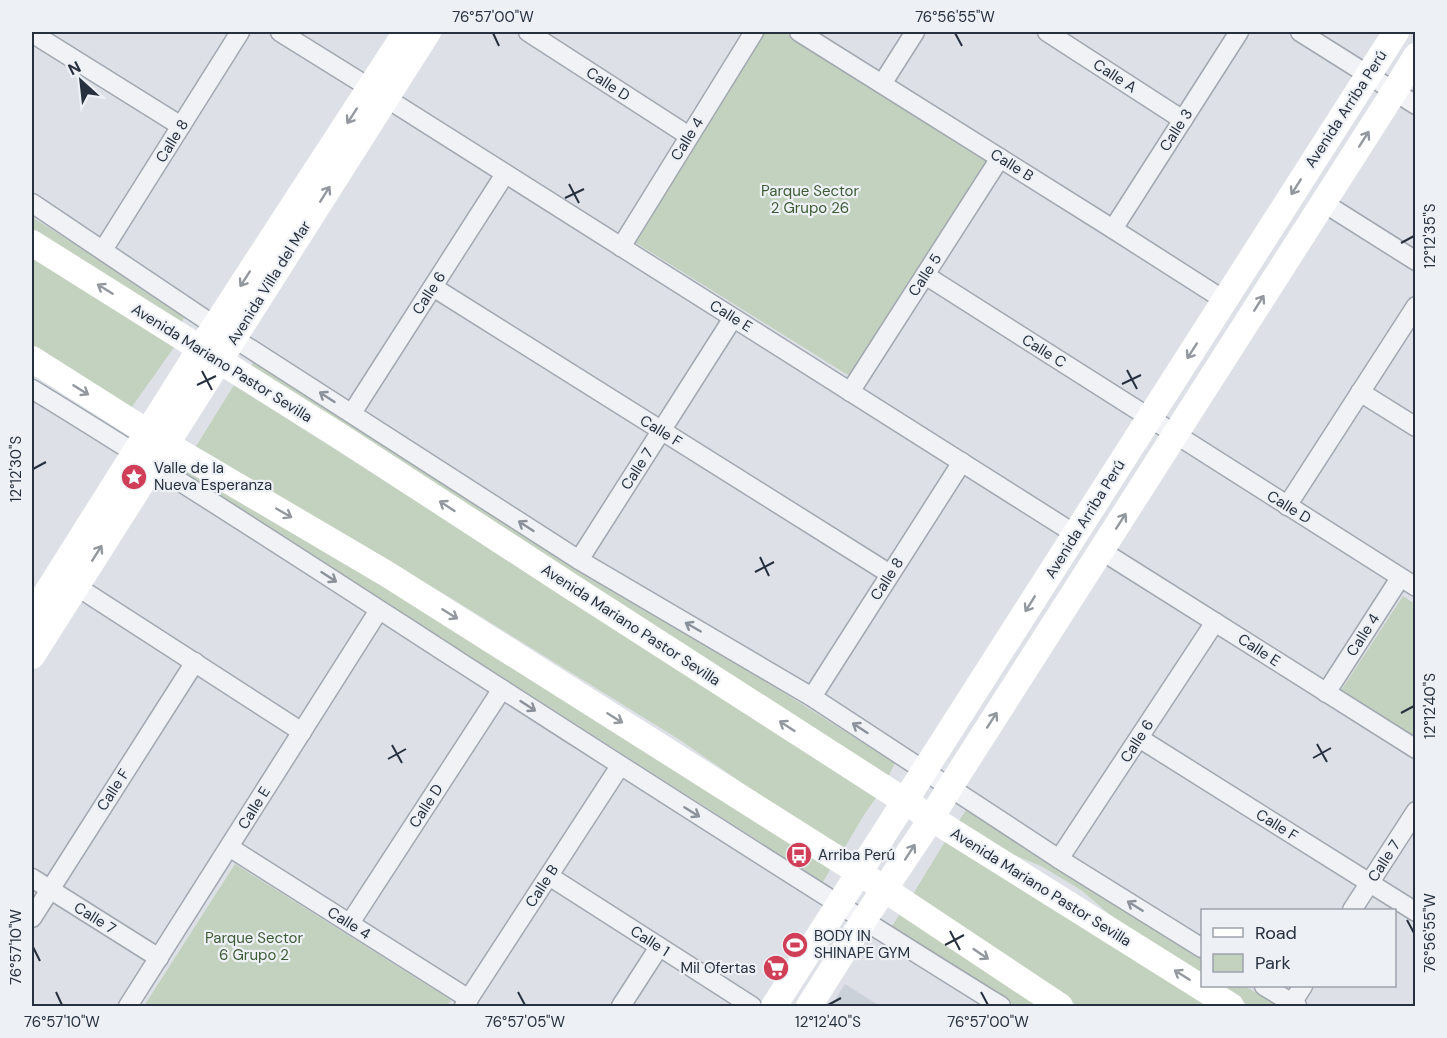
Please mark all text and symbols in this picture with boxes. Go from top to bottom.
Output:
text: 76°57'00"W [452,7,534,27]
text: 76°56'55"W [915,7,995,27]
street label: Avenida Arriba Perú [1301,46,1391,172]
north arrow [51,51,111,111]
street label: Calle A [1089,55,1141,97]
text: N [64,56,84,80]
street label: Calle D [582,62,634,106]
street label: Calle 3 [1155,105,1197,155]
one-way arrow [345,107,357,124]
street label: Calle 4 [666,114,708,164]
street label: Calle 8 [151,116,193,166]
one-way arrow [1358,131,1370,148]
street label: Calle B [987,144,1037,186]
one-way arrow [1290,178,1302,195]
park label: Parque Sector 2 Grupo 26 [761,181,859,218]
one-way arrow [320,186,332,203]
text: 12°12'35"S [1420,203,1440,269]
street label: Avenida Villa del Mar [223,217,316,349]
street label: Calle 5 [904,250,946,300]
street label: Calle 6 [408,268,450,318]
one-way arrow [239,271,252,288]
one-way arrow [97,283,114,295]
street label: Calle E [706,295,756,337]
one-way arrow [1253,295,1266,312]
street label: Avenida Mariano Pastor Sevilla [128,299,316,427]
street label: Calle C [1018,330,1070,373]
one-way arrow [1185,343,1198,360]
one-way arrow [72,385,89,397]
one-way arrow [320,391,336,403]
street label: Calle F [636,410,686,452]
text: 12°12'30"S [6,436,26,502]
street label: Calle 7 [616,444,658,494]
street label: Avenida Arriba Perú [1040,456,1130,582]
place label: Valle de la Nueva Esperanza [154,458,272,495]
place icon: Valle de la Nueva Esperanza [119,462,149,492]
street label: Calle D [1263,486,1315,528]
one-way arrow [439,500,456,513]
one-way arrow [275,507,292,519]
one-way arrow [1115,513,1127,530]
one-way arrow [518,519,535,532]
one-way arrow [91,545,103,562]
street label: Calle 8 [866,554,908,604]
street label: Avenida Mariano Pastor Sevilla [538,560,724,690]
one-way arrow [320,572,337,584]
one-way arrow [1024,596,1037,613]
one-way arrow [442,608,458,620]
street label: Calle 4 [1342,610,1384,660]
one-way arrow [685,620,702,632]
street label: Calle E [1234,629,1284,671]
text: 12°12'40"S [1420,673,1440,739]
one-way arrow [519,701,536,713]
one-way arrow [987,712,999,729]
one-way arrow [606,713,623,725]
street label: Calle 6 [1116,716,1158,766]
one-way arrow [779,720,796,733]
one-way arrow [852,722,869,734]
street label: Calle F [92,765,134,815]
street label: Calle D [404,780,448,832]
street label: Calle E [233,783,275,833]
street label: Calle F [1252,804,1302,846]
one-way arrow [683,806,700,818]
street label: Avenida Mariano Pastor Sevilla [947,823,1135,951]
street label: Calle 7 [1363,836,1405,886]
bus stop icon: Arriba Perú [784,840,814,870]
one-way arrow [904,844,916,861]
place label: Arriba Perú [818,845,895,865]
street label: Calle B [521,861,563,911]
text: 76°56'55"W [1420,893,1440,973]
street label: Calle 7 [70,897,120,939]
one-way arrow [1127,900,1144,912]
street label: Calle 4 [324,902,374,944]
text: 76°57'10"W [6,909,26,985]
legend [1201,909,1396,987]
street label: Calle 1 [627,921,673,961]
text: Road [1255,921,1297,945]
place label: BODY IN SHINAPE GYM [814,926,910,963]
park label: Parque Sector 6 Grupo 2 [205,928,303,965]
sports icon: BODY IN SHINAPE GYM [780,930,810,960]
one-way arrow [972,947,989,960]
text: Park [1255,951,1291,975]
supermarket icon: Mil Ofertas [761,953,791,983]
place label: Mil Ofertas [680,958,756,978]
one-way arrow [1174,969,1191,981]
text: 76°57'10"W [24,1012,100,1032]
text: 76°57'05"W [485,1012,565,1032]
text: 12°12'40"S [795,1012,861,1032]
text: 76°57'00"W [947,1012,1029,1032]

